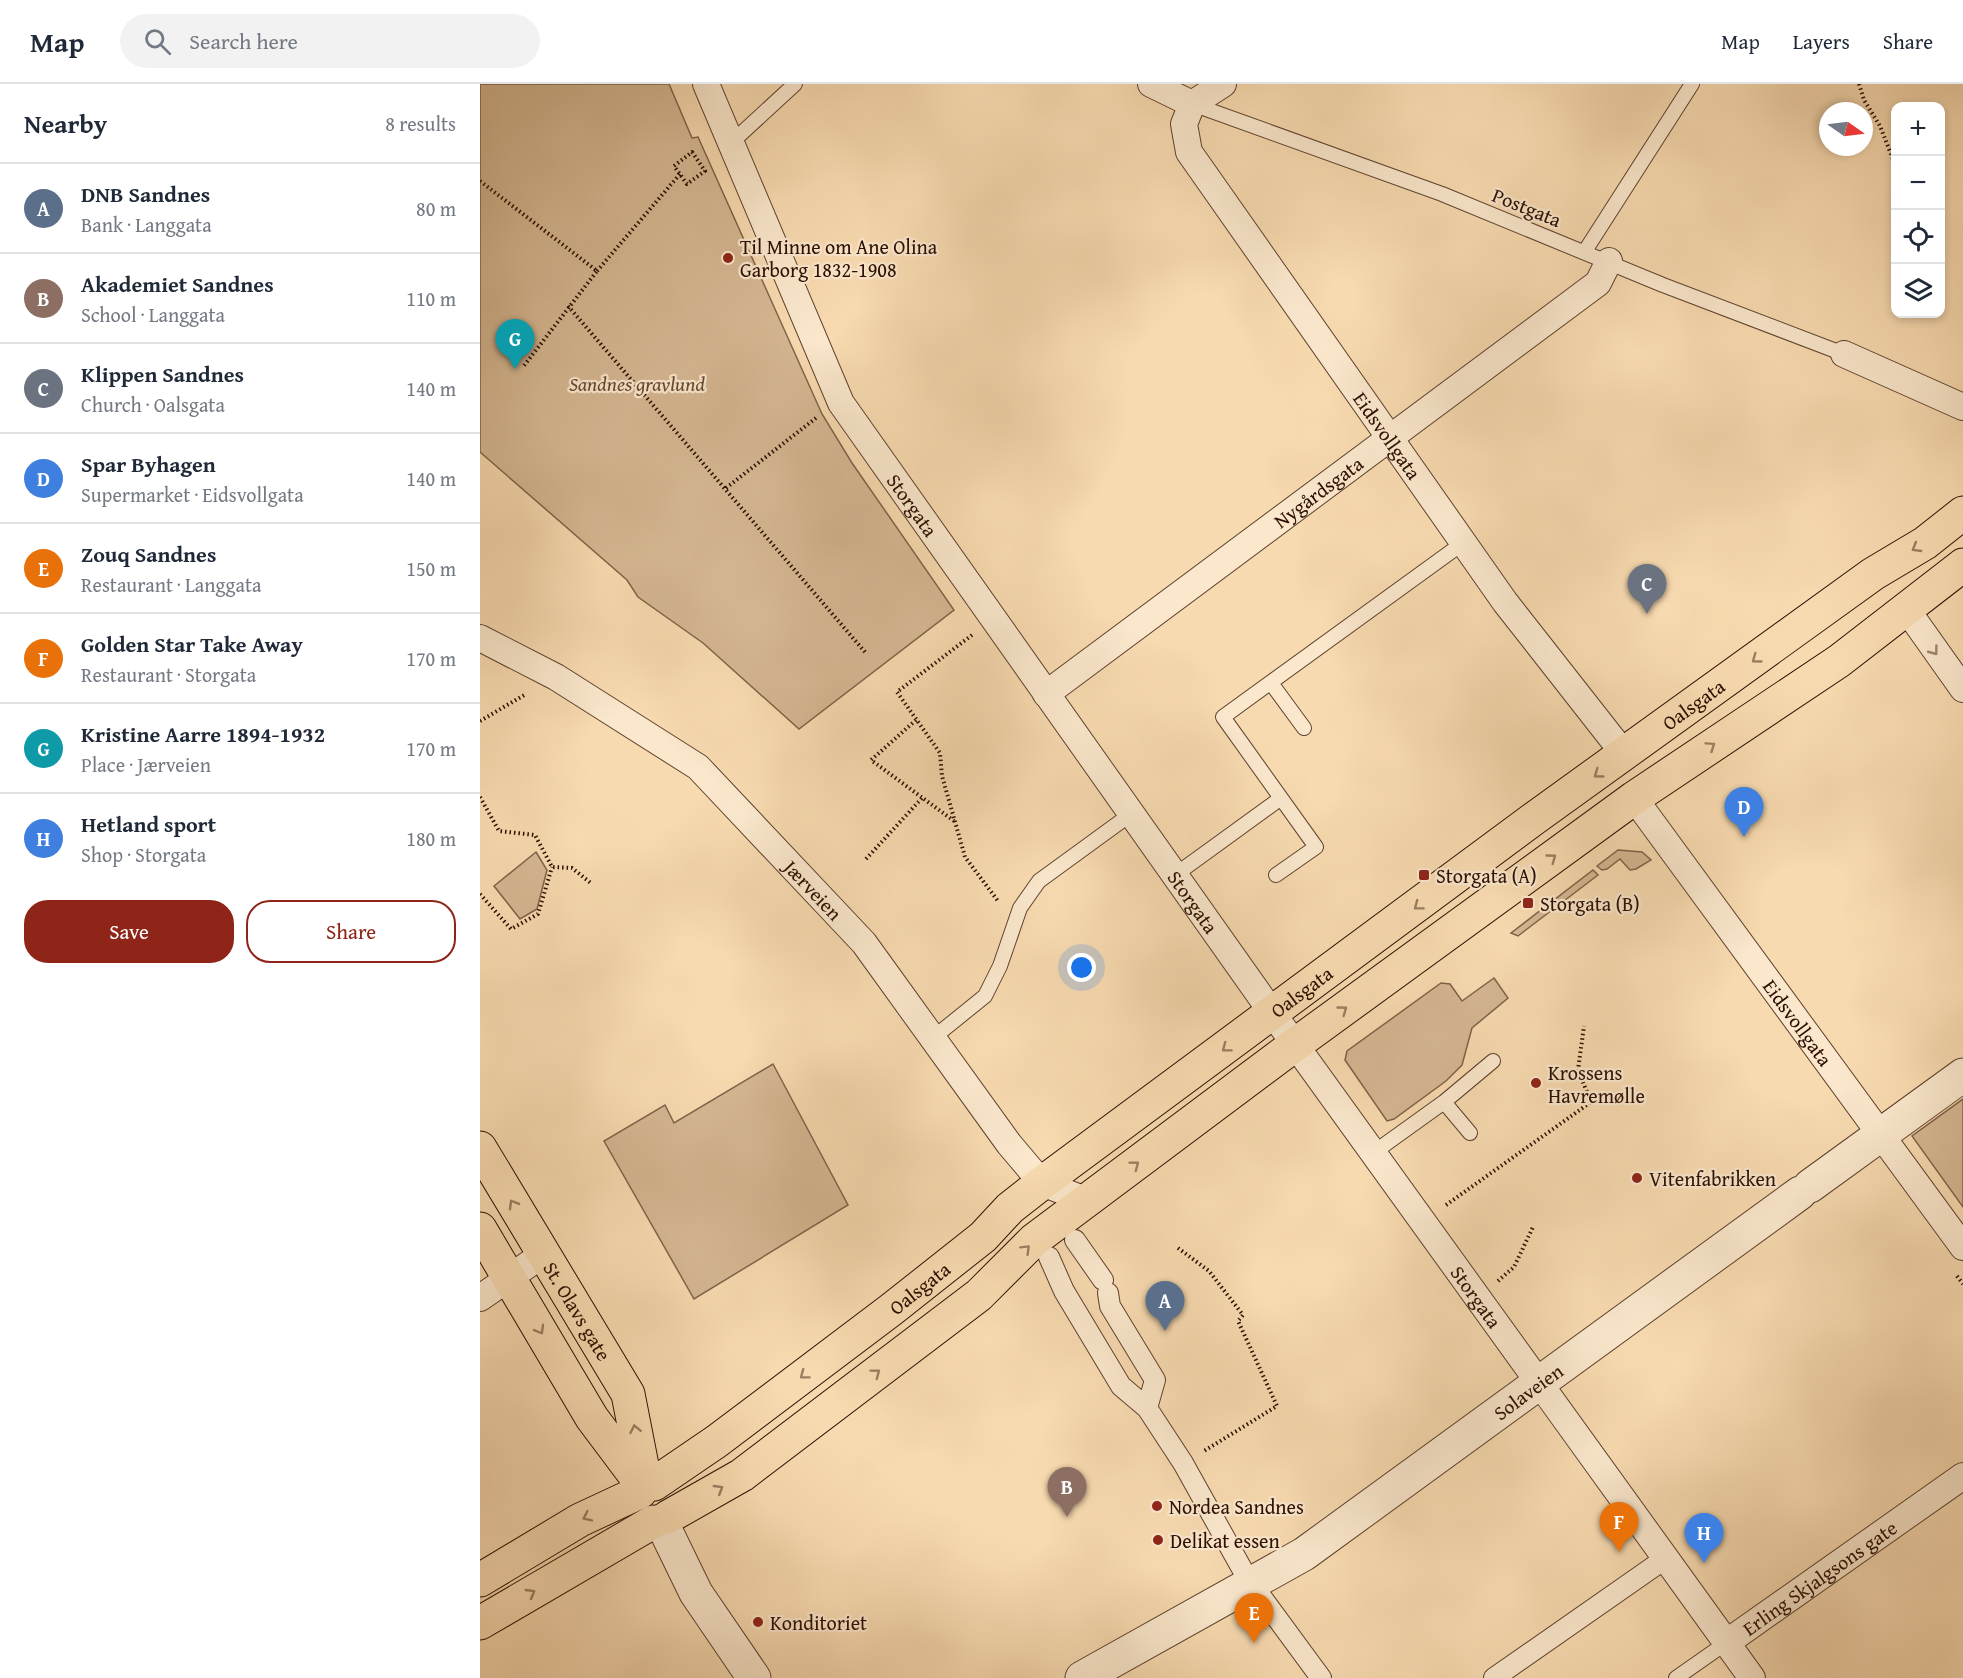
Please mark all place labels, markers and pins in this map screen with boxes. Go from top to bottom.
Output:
place label: Til Minne om Ane Olina Garborg 1832-1908 [740,232,938,284]
marker: Til Minne om Ane Olina Garborg 1832-1908 [721,251,735,265]
pin: G [495,320,534,369]
pin: C [1628,564,1666,614]
pin: D [1724,788,1764,837]
place label: Storgata (A) [1436,861,1537,890]
marker: Storgata (A) [1417,868,1431,882]
place label: Storgata (B) [1540,889,1640,918]
marker: Storgata (B) [1521,896,1535,910]
place label: Krossens Havremølle [1548,1058,1645,1110]
marker: Krossens Havremølle [1529,1076,1543,1090]
place label: Vitenfabrikken [1649,1164,1776,1193]
marker: Vitenfabrikken [1630,1171,1644,1185]
pin: A [1146,1282,1184,1331]
pin: B [1048,1468,1086,1517]
place label: Nordea Sandnes [1169,1492,1304,1521]
marker: Nordea Sandnes [1150,1499,1164,1513]
pin: F [1600,1502,1638,1552]
pin: H [1684,1514,1724,1563]
place label: Delikat essen [1170,1526,1280,1555]
marker: Delikat essen [1151,1533,1165,1547]
pin: E [1234,1594,1274,1643]
place label: Konditoriet [770,1608,867,1637]
marker: Konditoriet [751,1615,765,1629]

